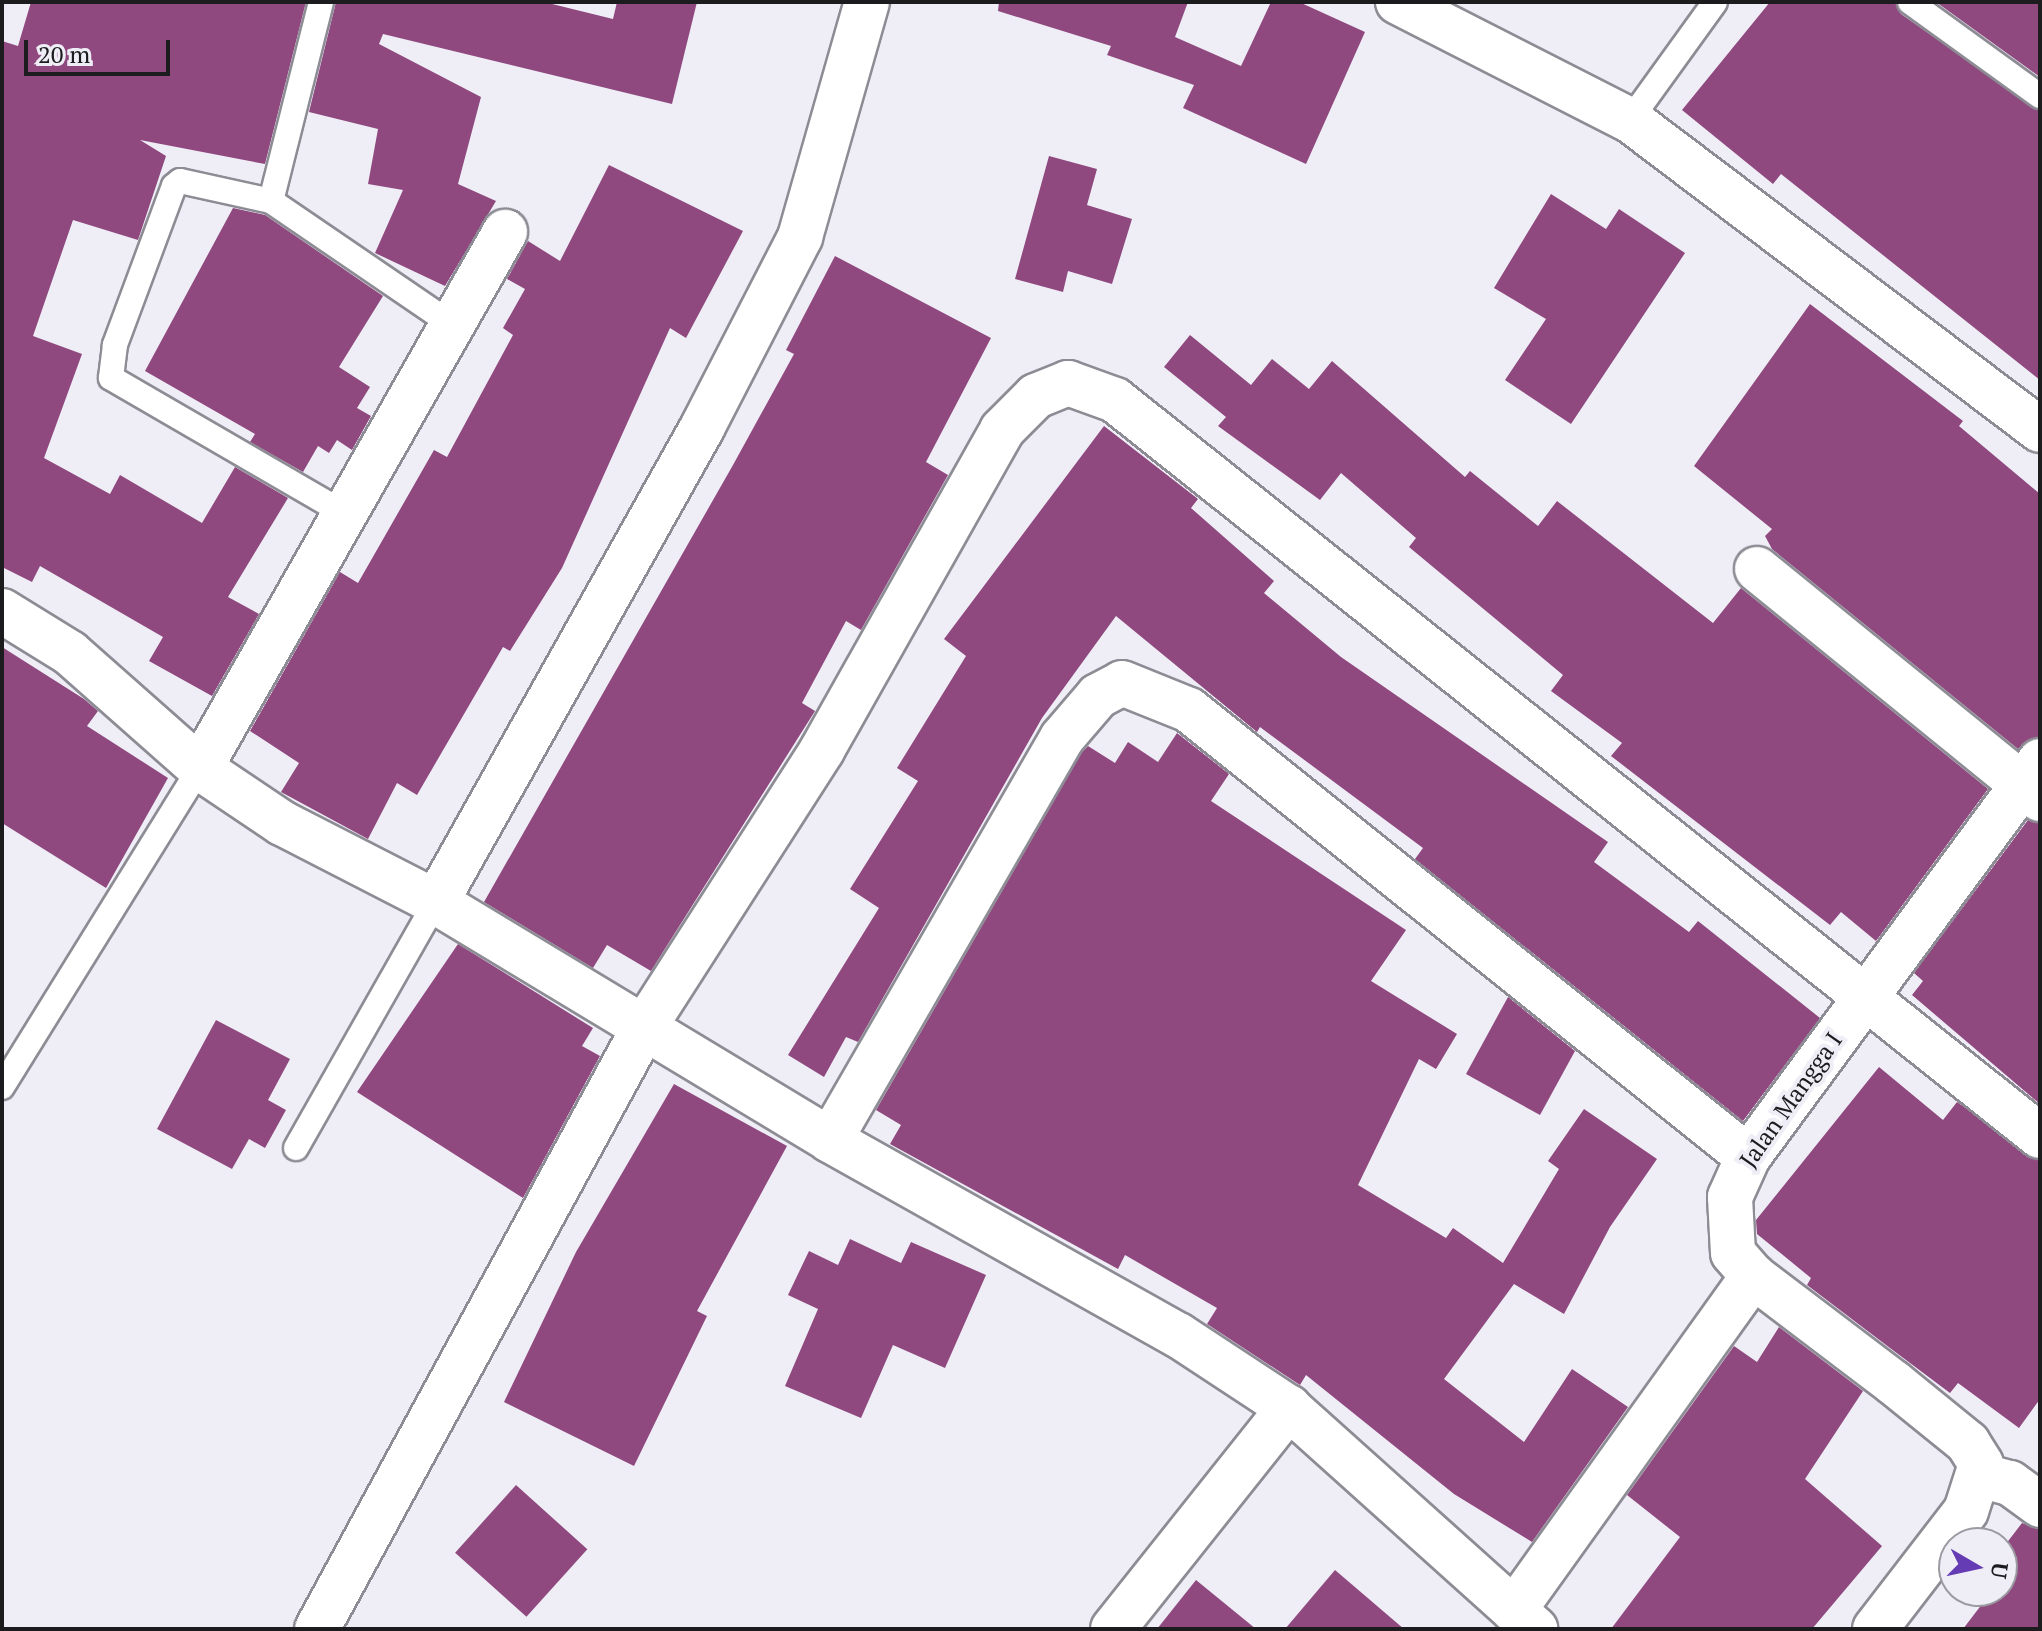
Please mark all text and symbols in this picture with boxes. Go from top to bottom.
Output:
scale bar [28,24,174,74]
text: 20 m [38,38,90,70]
street label: Jalan Mangga I [1734,1027,1848,1173]
north arrow [1938,1527,2018,1607]
text: U [1985,1560,2016,1581]

